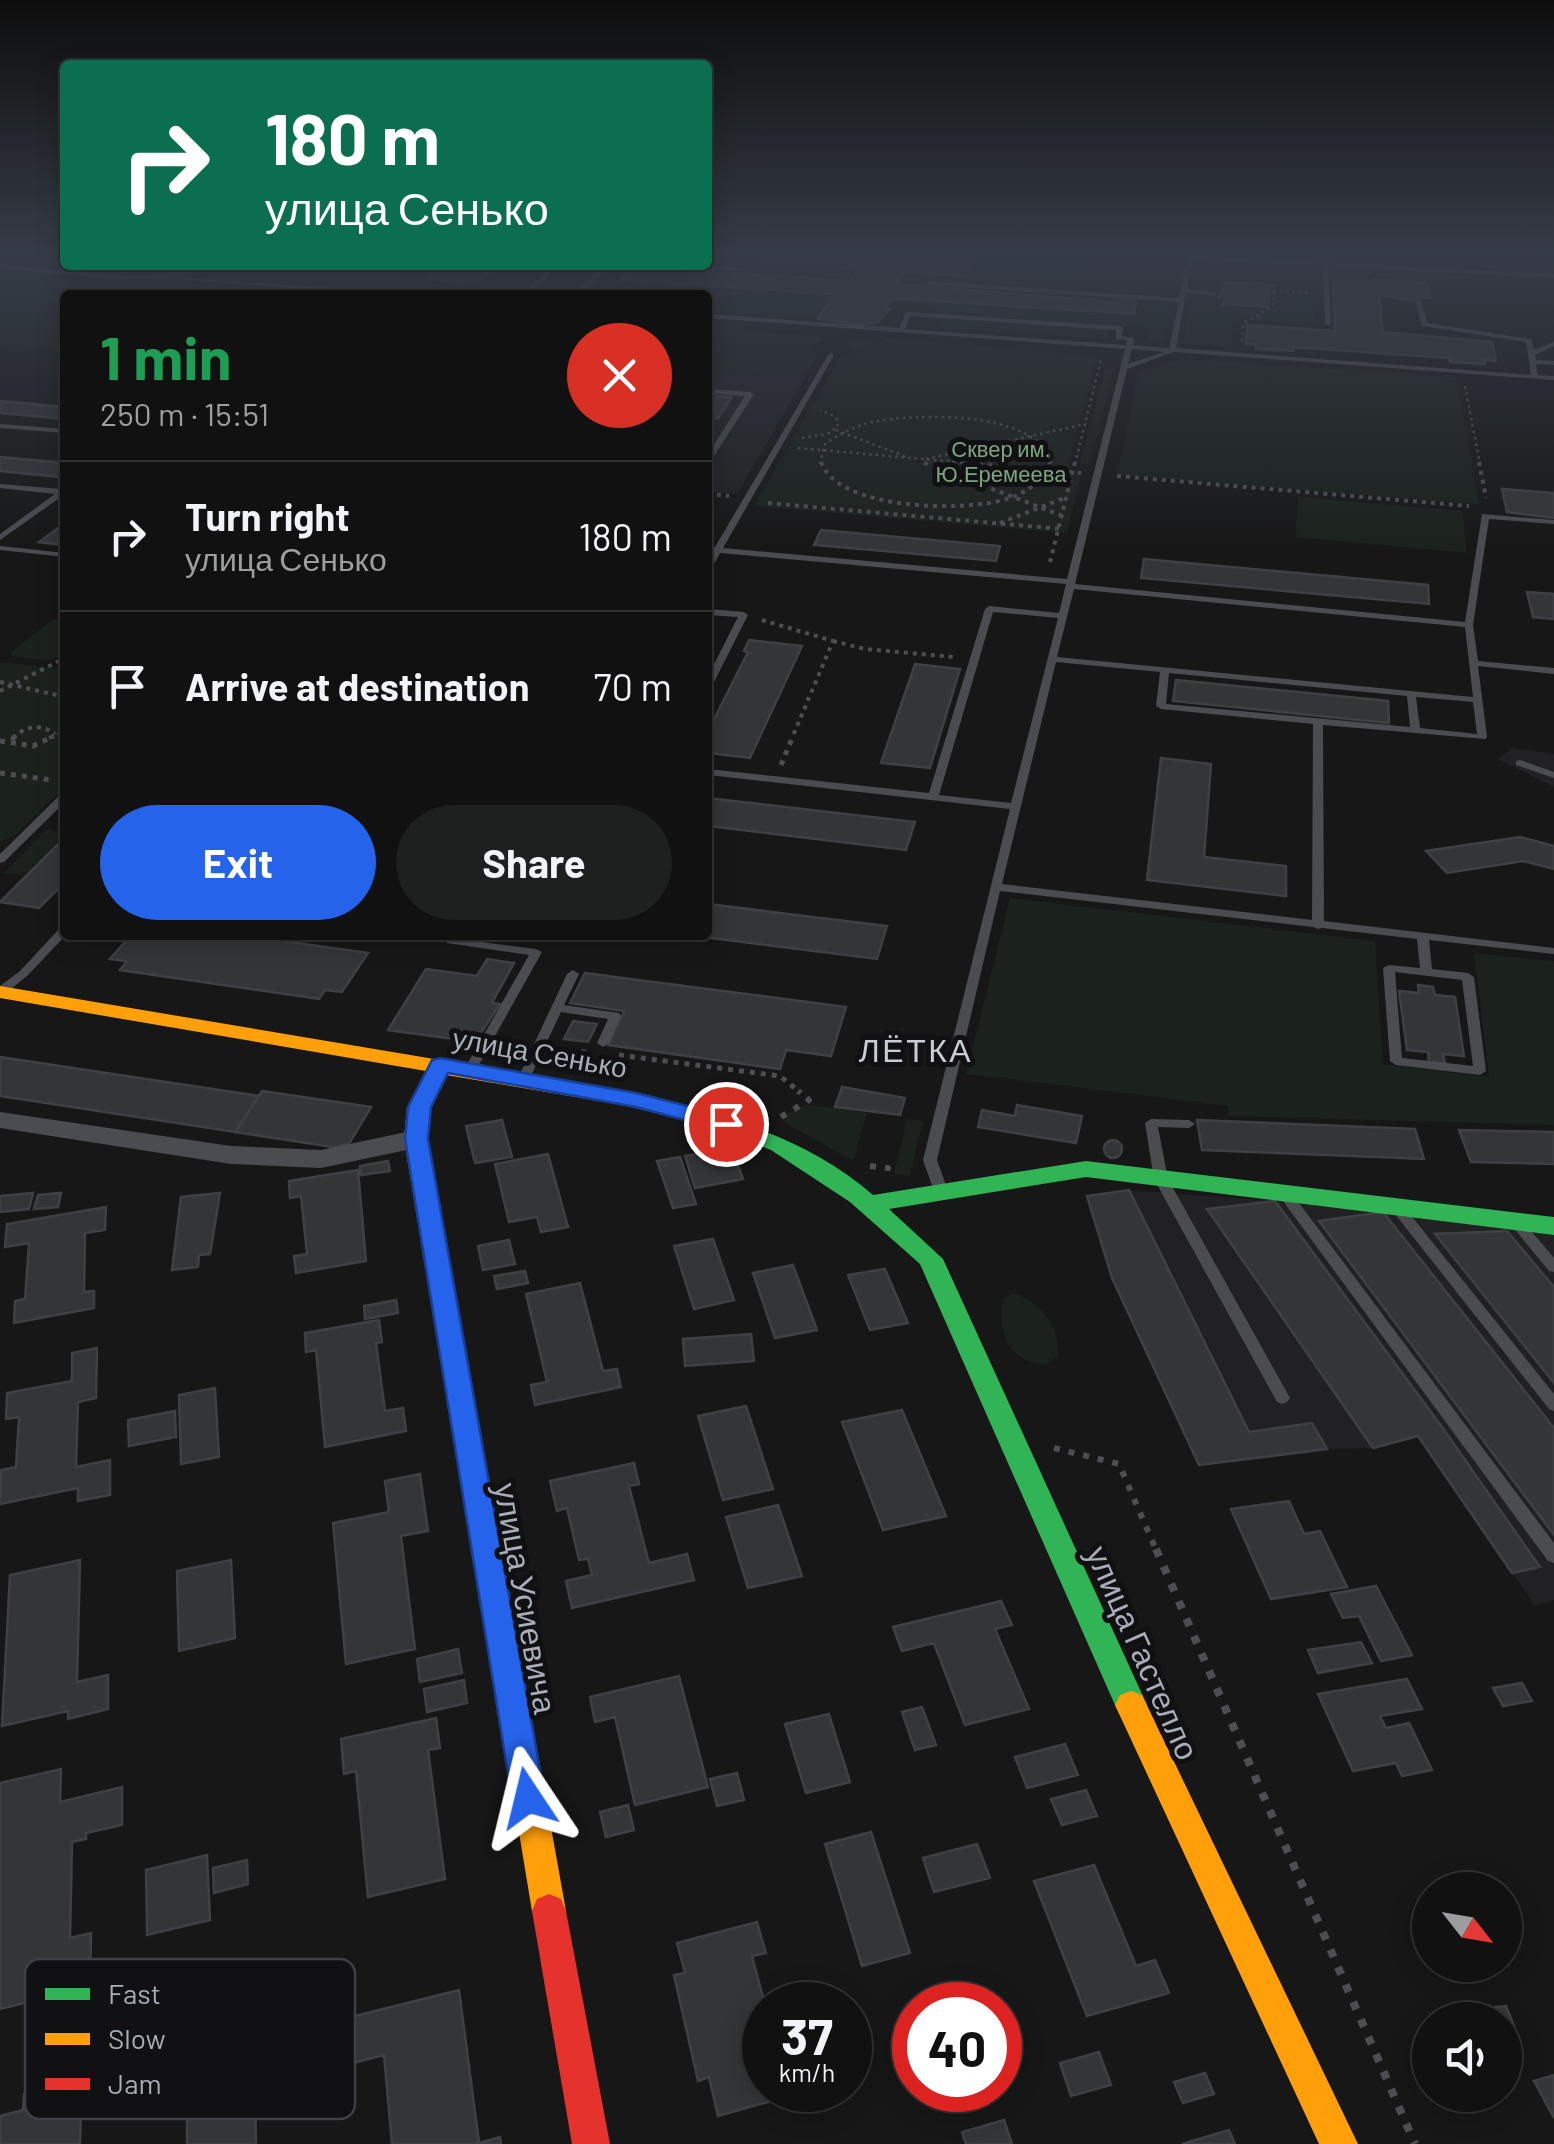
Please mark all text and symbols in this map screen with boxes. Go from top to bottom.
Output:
text: 180 m [265,95,440,179]
icon: right [100,100,230,230]
text: улица Сенько [265,180,549,234]
text: 1 min [100,320,231,392]
button: close [567,323,672,428]
text: 250 m · 15:51 [100,394,269,432]
park label: Сквер им. Ю.Еремеева [936,435,1067,487]
text: Turn right [185,493,350,539]
icon: right [100,509,155,564]
text: 180 m [578,513,672,559]
text: улица Сенько [185,539,387,577]
icon: arrive [100,659,155,714]
text: Arrive at destination [185,663,530,709]
text: 70 m [594,663,672,709]
button: Exit [100,805,376,920]
button: Share [396,805,672,920]
street label: улица Сенько [450,1020,630,1084]
district label: ЛЁТКА [859,1030,973,1068]
pin [684,1082,769,1167]
icon: arrive [699,1097,754,1152]
street label: улица Усиевича [487,1480,566,1717]
street label: улица Гастелло [1079,1539,1208,1765]
position arrow [476,1746,580,1850]
north arrow [1412,1872,1522,1982]
map controls [1412,1872,1522,2112]
legend [25,1959,355,2119]
text: Fast [108,1976,161,2010]
speed limit sign: 40 [892,1982,1022,2112]
button: sound [1412,2002,1522,2112]
text: 37 [781,2005,833,2065]
text: Slow [108,2021,166,2055]
text: km/h [779,2057,835,2087]
text: Jam [108,2066,162,2100]

